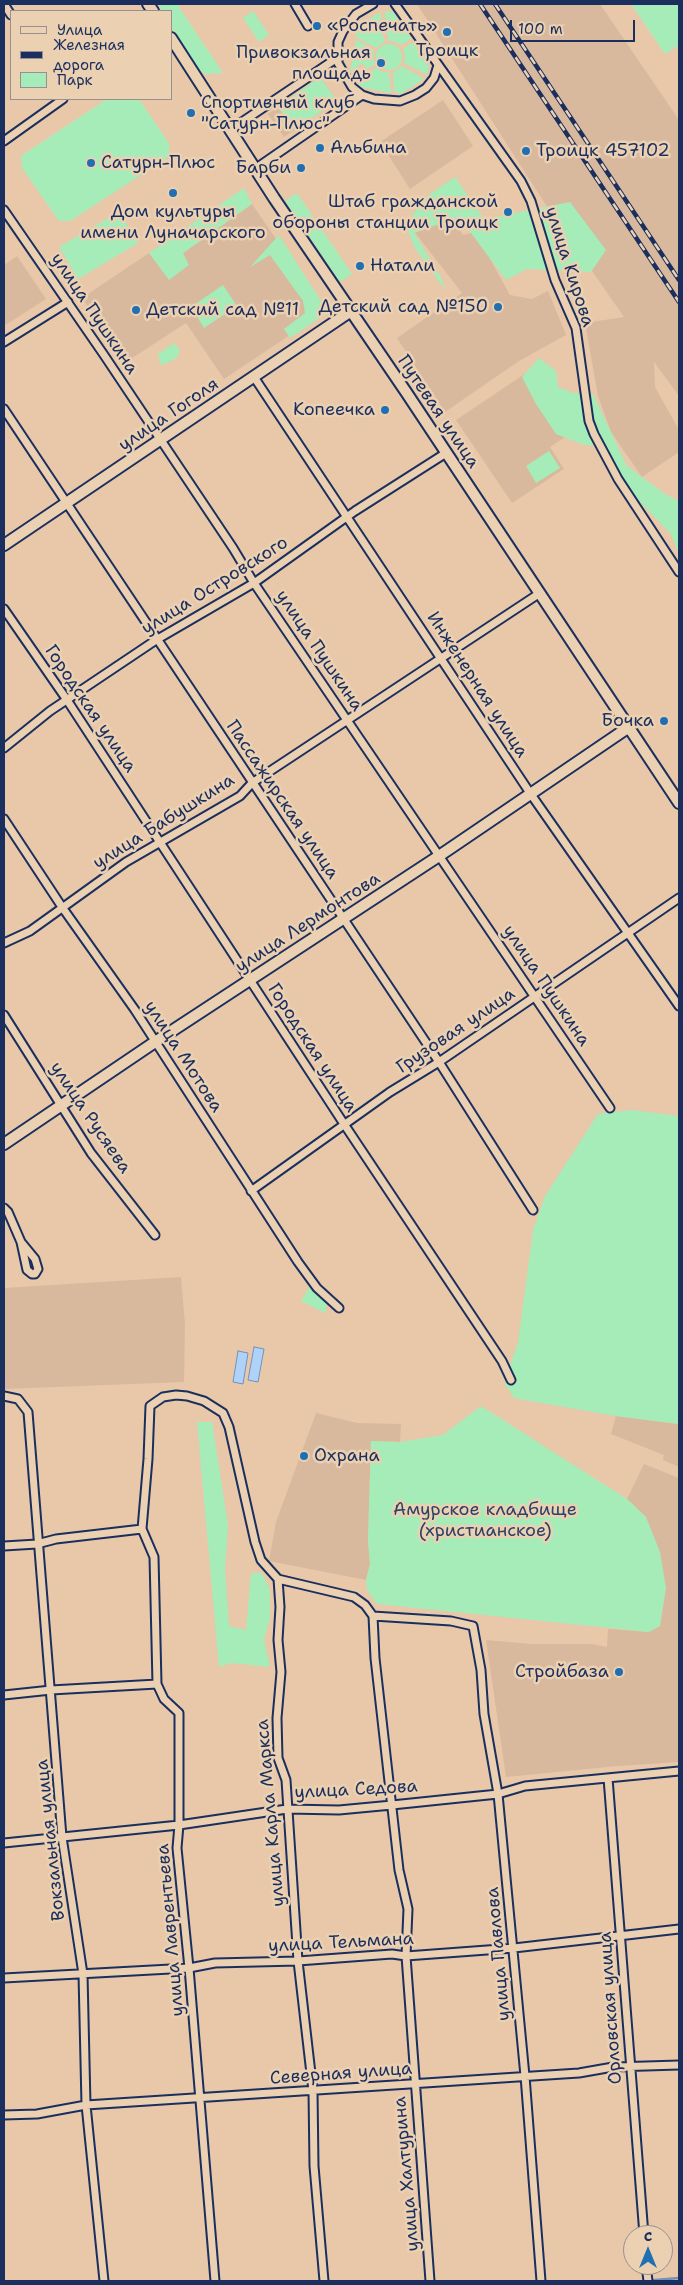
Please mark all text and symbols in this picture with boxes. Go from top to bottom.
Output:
legend [10,10,172,100]
scale bar [513,10,638,42]
place label: «Роспечать» [327,15,437,37]
text: 100 m [518,19,563,39]
text: Улица [57,20,102,40]
marker: «Роспечать» [311,20,323,32]
marker: Троицк [441,26,453,38]
text: Железная дорога [53,35,125,75]
place label: Троицк [416,40,478,62]
place label: Привокзальная площадь [236,42,371,84]
marker: Привокзальная площадь [375,57,387,69]
text: Парк [57,70,93,90]
place label: Спортивный клуб "Сатурн-Плюс" [201,92,355,134]
marker: Спортивный клуб "Сатурн-Плюс" [185,107,197,119]
place label: Альбина [330,137,406,159]
place label: Троицк 457102 [536,140,670,162]
marker: Альбина [314,142,326,154]
marker: Троицк 457102 [520,145,532,157]
place label: Сатурн-Плюс [101,152,215,174]
marker: Сатурн-Плюс [85,157,97,169]
place label: Барби [235,157,291,179]
marker: Барби [295,162,307,174]
marker: Дом культуры имени Луначарского [167,187,179,199]
place label: Штаб гражданской обороны станции Троицк [272,191,498,233]
place label: Дом культуры имени Луначарского [80,201,266,243]
street label: улица Кирова [539,204,599,330]
marker: Штаб гражданской обороны станции Троицк [502,206,514,218]
street label: улица Пушкина [46,249,142,379]
place label: Натали [370,255,435,277]
marker: Натали [354,260,366,272]
place label: Детский сад №150 [319,296,488,318]
place label: Детский сад №11 [146,299,299,321]
marker: Детский сад №150 [492,301,504,313]
marker: Детский сад №11 [130,304,142,316]
street label: Путевая улица [392,351,484,473]
street label: улица Гоголя [115,374,223,456]
place label: Копеечка [293,399,375,421]
marker: Копеечка [379,404,391,416]
street label: улица Островского [138,532,292,640]
street label: улица Пушкина [271,586,367,716]
street label: Инженерная улица [422,608,532,762]
street label: Городская улица [39,641,141,777]
place label: Бочка [601,710,654,732]
marker: Бочка [658,715,670,727]
street label: Пассажирская улица [221,717,343,883]
street label: улица Бабушкина [89,770,239,874]
street label: улица Лермонтова [232,868,384,978]
street label: улица Пушкина [498,921,594,1051]
street label: Городская улица [262,980,362,1116]
street label: Грузовая улица [393,983,519,1079]
street label: улица Мотова [139,997,227,1117]
street label: улица Русяева [45,1058,135,1178]
place label: Охрана [314,1445,380,1467]
marker: Охрана [298,1450,310,1462]
park label: Амурское кладбище (христианское) [393,1499,577,1542]
place label: Стройбаза [515,1661,609,1683]
marker: Стройбаза [613,1666,625,1678]
street label: улица Карла Маркса [252,1718,290,1908]
street label: Вокзальная улица [32,1758,70,1922]
street label: улица Седова [294,1776,418,1804]
street label: улица Лаврентьева [153,1843,189,2017]
street label: улица Павлова [482,1886,516,2022]
street label: улица Тельмана [268,1928,414,1958]
street label: Орловская улица [595,1931,627,2085]
street label: Северная улица [269,2058,413,2090]
street label: улица Халтурина [389,2096,425,2252]
north arrow [623,2225,673,2275]
text: С [644,2227,652,2245]

